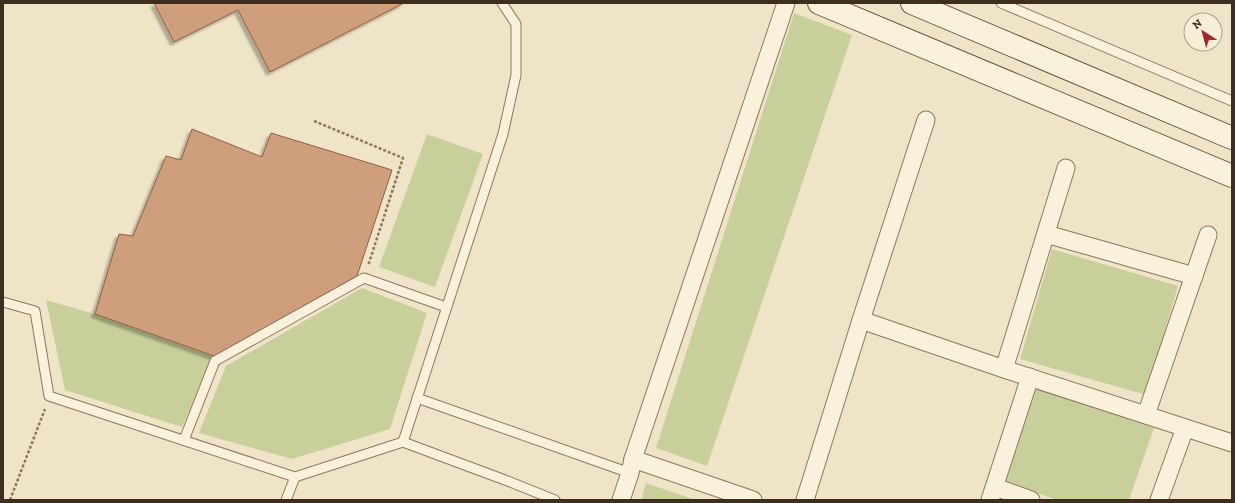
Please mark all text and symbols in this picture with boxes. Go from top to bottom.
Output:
north arrow [1183,12,1223,52]
text: N [1190,16,1205,32]

